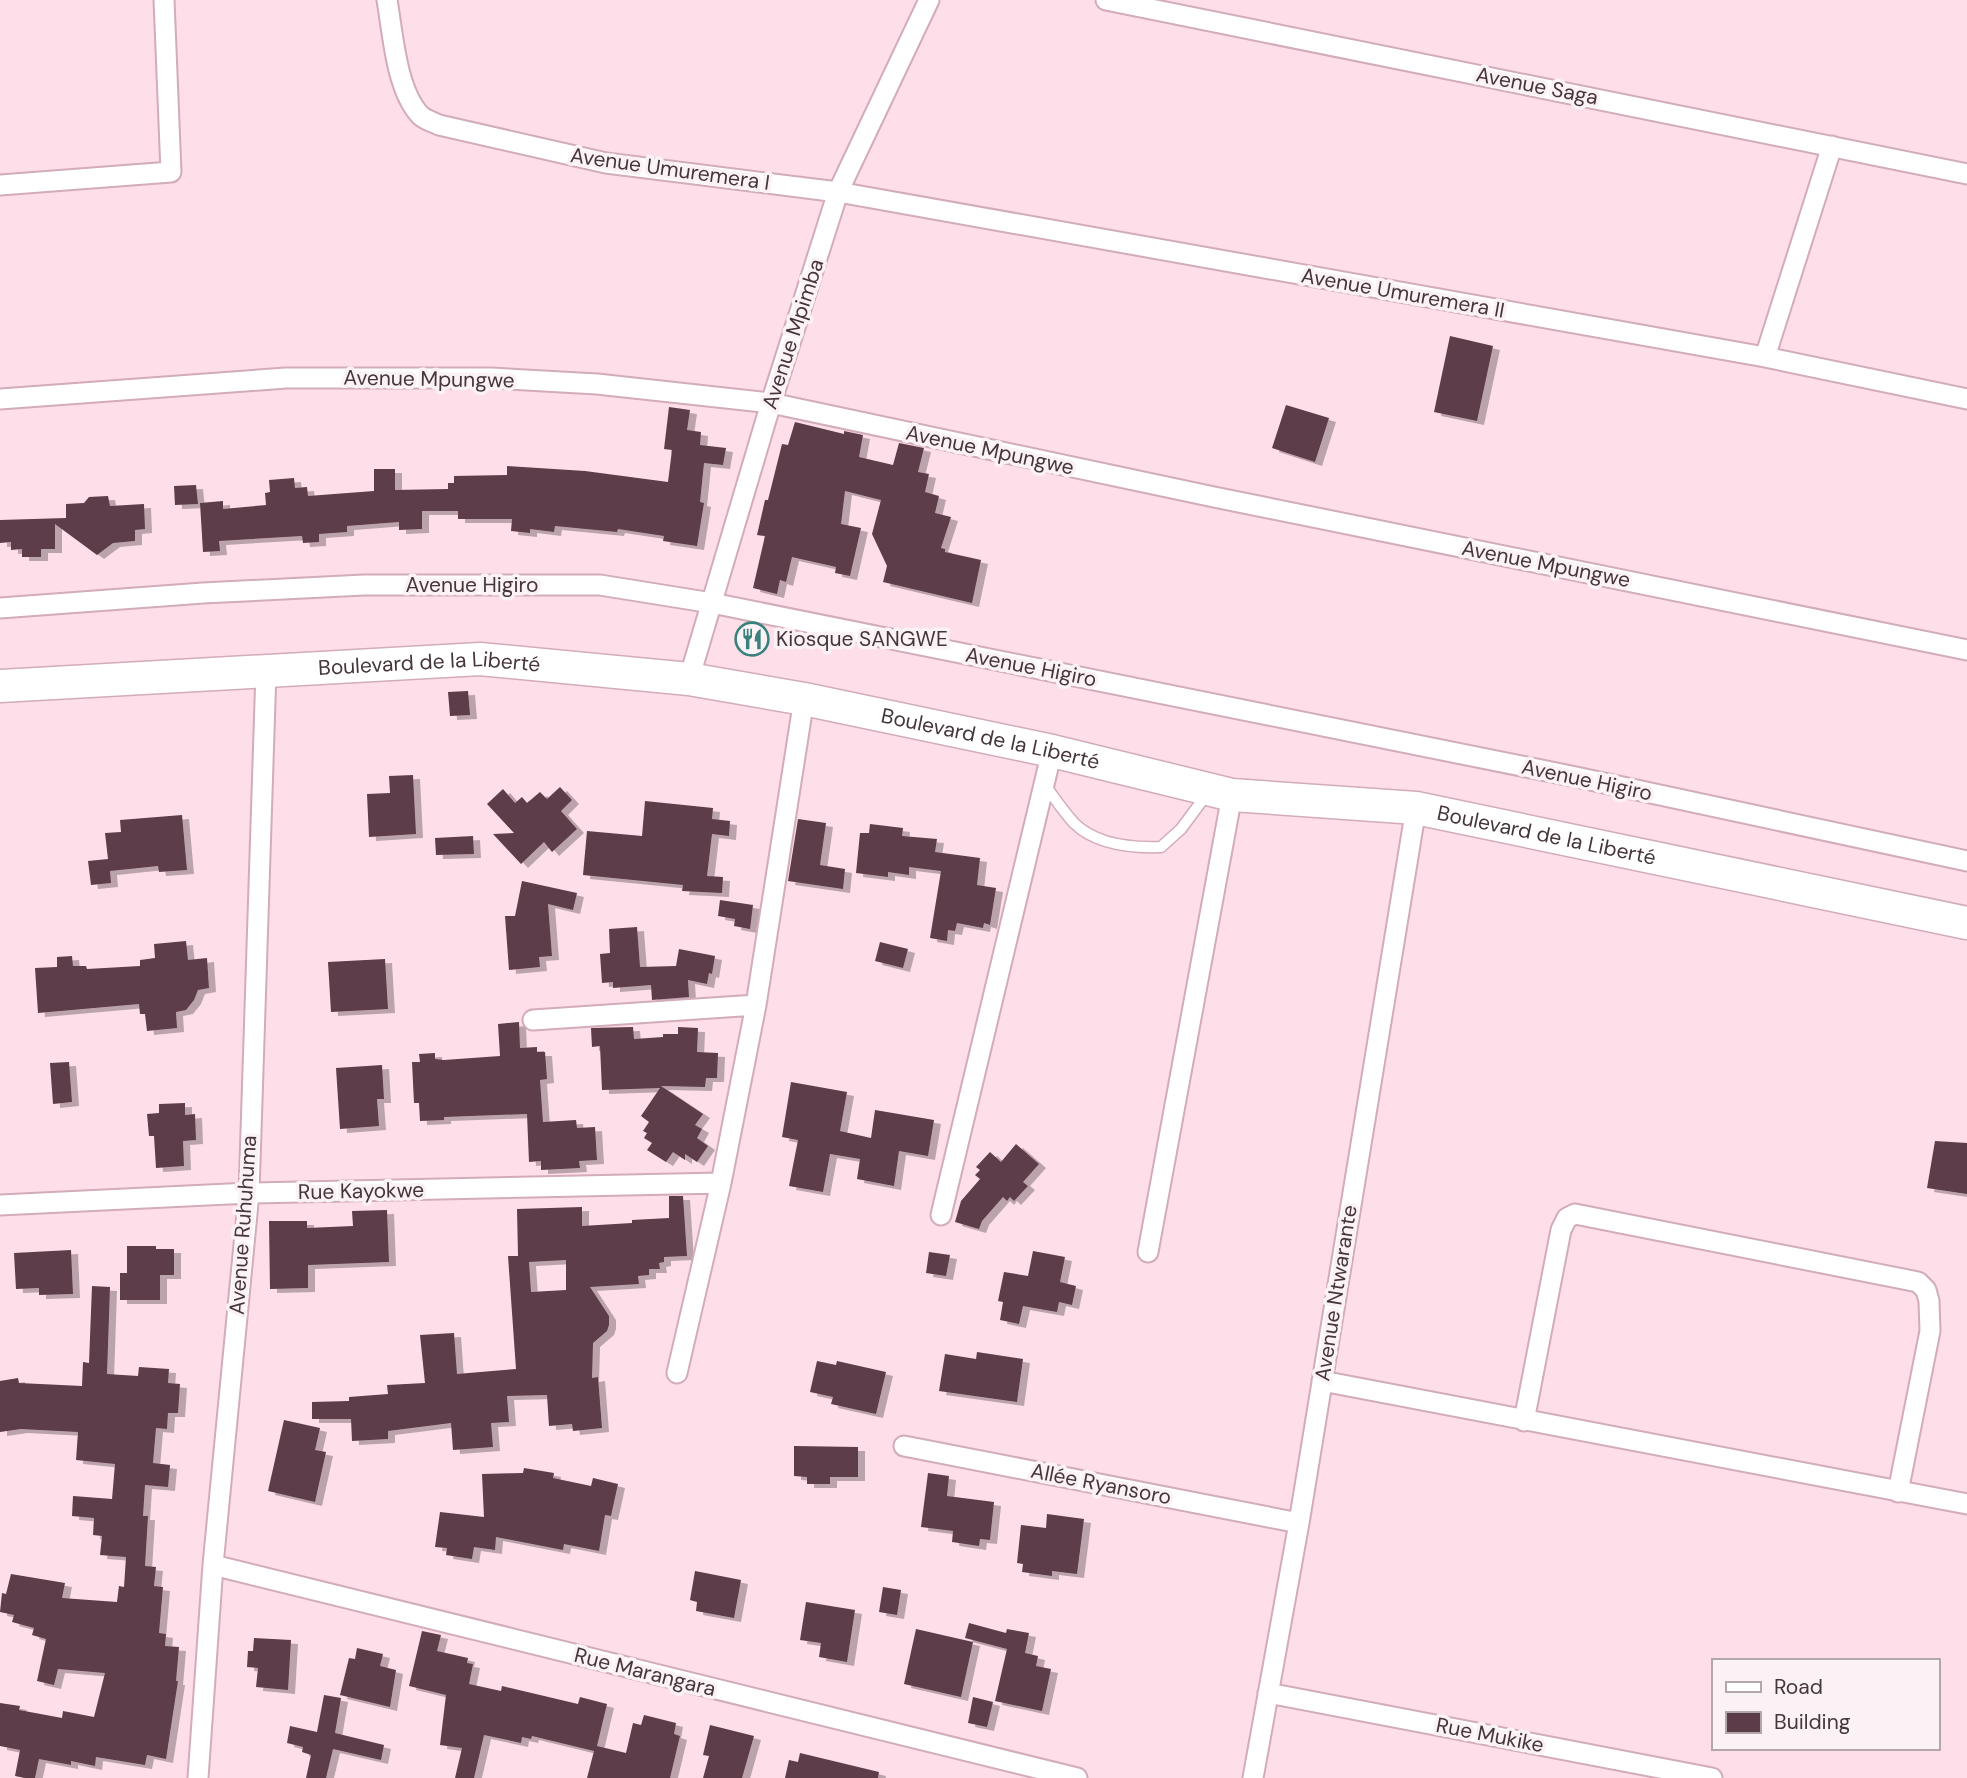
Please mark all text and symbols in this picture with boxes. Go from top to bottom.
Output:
street label: Avenue Saga [1474,60,1600,112]
street label: Avenue Umuremera I [568,141,772,197]
street label: Avenue Mpimba [756,255,830,413]
street label: Avenue Umuremera II [1299,261,1507,325]
street label: Avenue Mpungwe [343,364,515,394]
street label: Avenue Mpungwe [903,419,1077,481]
street label: Avenue Mpungwe [1459,534,1633,594]
street label: Avenue Higiro [406,571,538,599]
restaurant icon: Kiosque SANGWE [733,620,771,658]
place label: Kiosque SANGWE [776,625,948,653]
street label: Avenue Higiro [963,641,1099,693]
street label: Boulevard de la Liberté [317,645,542,682]
street label: Boulevard de la Liberté [879,702,1103,776]
street label: Avenue Higiro [1519,752,1655,808]
street label: Boulevard de la Liberté [1435,799,1659,872]
street label: Avenue Ruhuhuma [223,1134,263,1316]
street label: Rue Kayokwe [298,1176,424,1206]
street label: Avenue Ntwarante [1308,1203,1364,1383]
street label: Allée Ryansoro [1028,1457,1174,1511]
street label: Rue Marangara [571,1641,719,1703]
legend [1712,1659,1939,1750]
text: Road [1774,1673,1823,1701]
text: Building [1774,1708,1851,1736]
street label: Rue Mukike [1434,1711,1546,1759]

